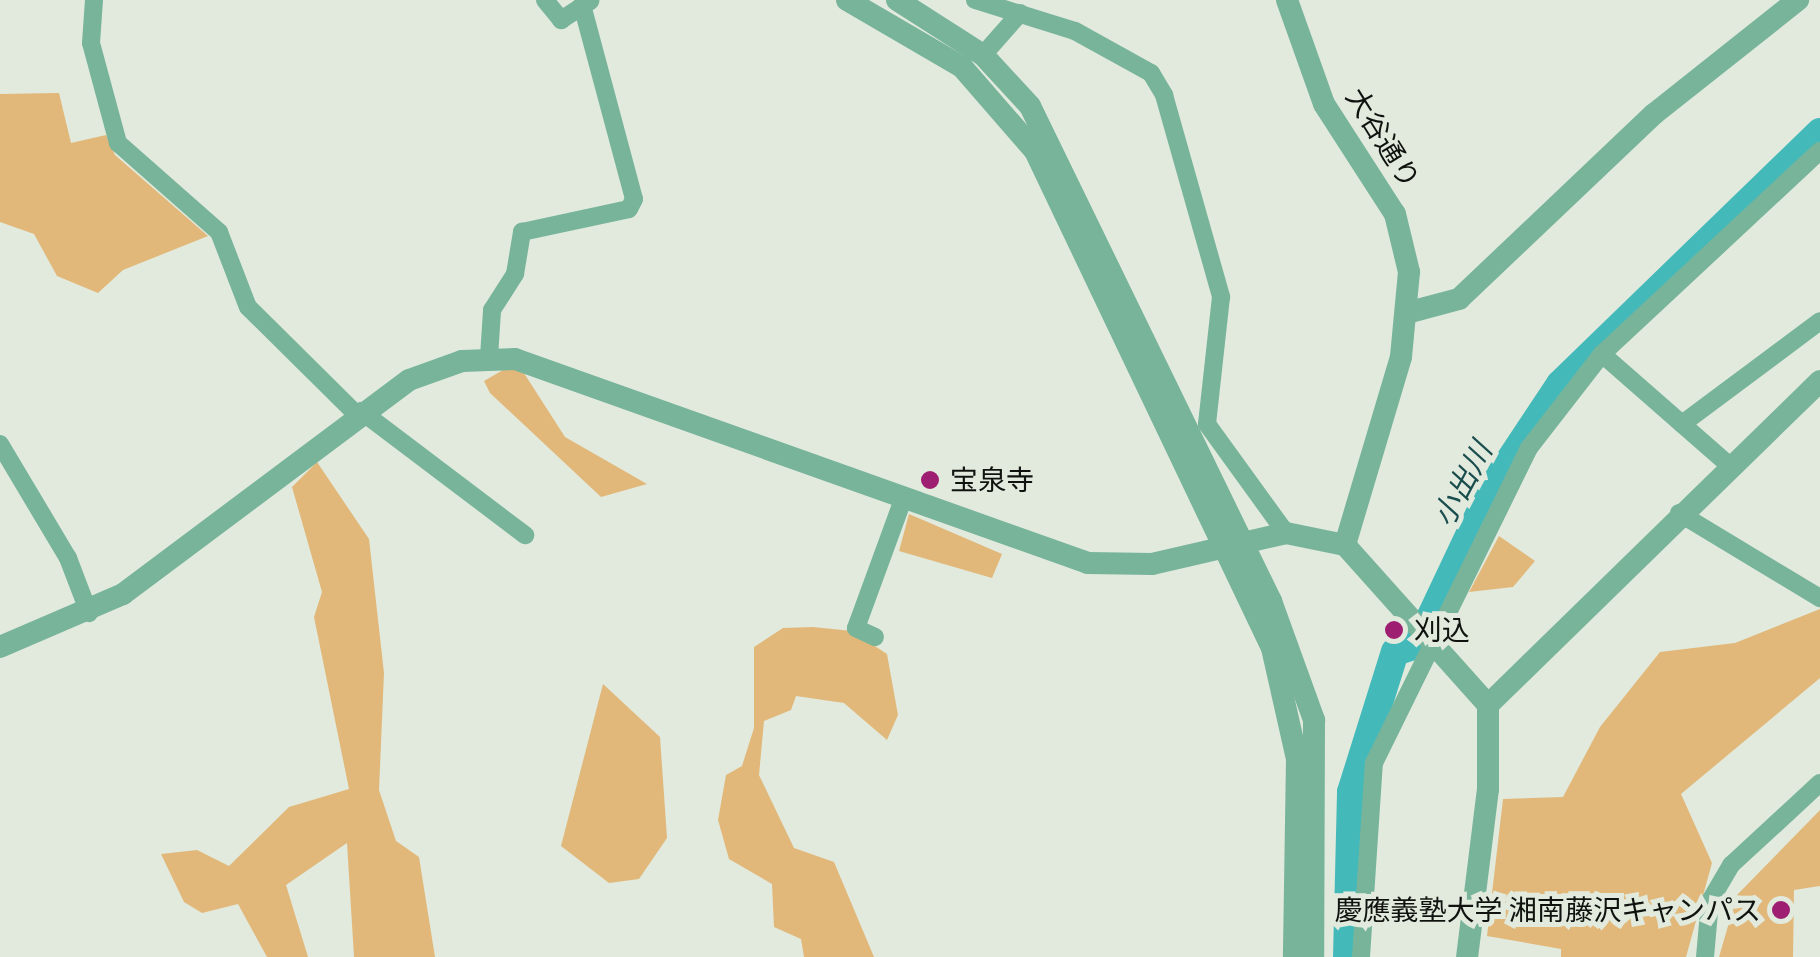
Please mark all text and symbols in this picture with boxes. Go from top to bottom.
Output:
street label: 大谷通り [1339,82,1427,194]
water label: 小出川 [1425,436,1499,532]
place label: 宝泉寺 [950,463,1034,497]
marker: 宝泉寺 [919,469,941,491]
place label: 刈込 [1414,613,1470,647]
marker: 刈込 [1383,619,1405,641]
place label: 慶應義塾大学 湘南藤沢キャンパス [1335,893,1761,927]
marker: 慶應義塾大学 湘南藤沢キャンパス [1770,899,1792,921]

